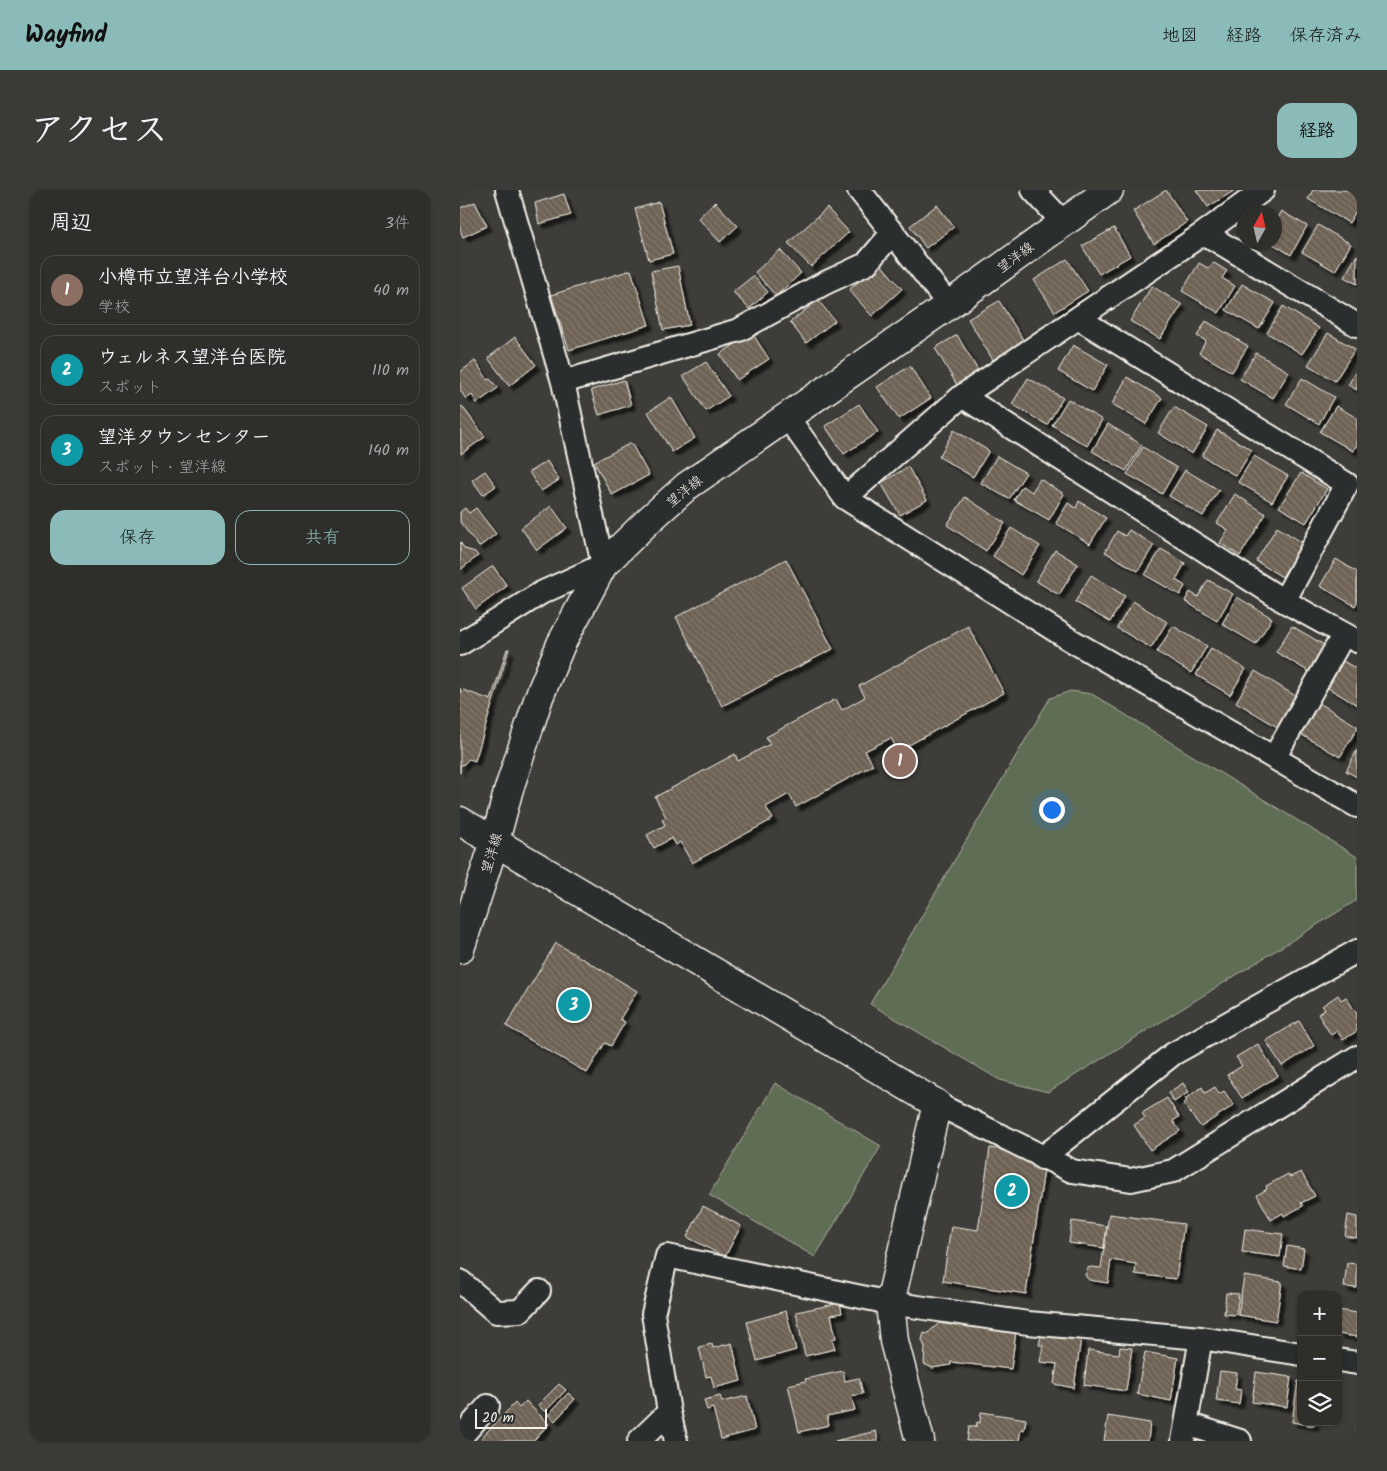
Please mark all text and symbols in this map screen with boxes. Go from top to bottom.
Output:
text: Wayfind [25,16,107,55]
text: 地図 [1162,22,1198,51]
text: 経路 [1226,22,1262,51]
text: 保存済み [1290,22,1362,51]
button: 経路 [1277,103,1357,158]
text: アクセス [30,104,168,160]
north arrow [1237,205,1282,250]
text: 周辺 [50,207,92,240]
text: 3件 [385,211,410,236]
street label: 望洋線 [992,237,1039,279]
text: 小樽市立望洋台小学校 [98,263,288,293]
text: 1 [65,278,69,303]
text: 40 m [373,278,409,303]
text: 学校 [98,295,130,320]
text: ウェルネス望洋台医院 [98,343,286,373]
text: 2 [62,358,72,383]
text: 110 m [372,358,409,383]
text: スポット [98,375,162,400]
text: 望洋タウンセンター [98,423,270,453]
text: 3 [63,438,71,463]
text: 140 m [368,438,409,463]
text: スポット · 望洋線 [98,455,227,480]
street label: 望洋線 [661,470,708,514]
button: 保存 [50,510,225,565]
button: 共有 [235,510,410,565]
pin: 1 [884,742,916,780]
your location [1039,797,1065,823]
street label: 望洋線 [475,830,509,877]
pin: 3 [558,986,590,1024]
pin: 2 [996,1172,1028,1210]
map controls [1297,1291,1342,1426]
button: + [1297,1291,1342,1336]
button: − [1297,1336,1342,1381]
button: layers [1297,1381,1342,1426]
scale bar [475,1406,548,1429]
text: 20 m [482,1407,514,1429]

